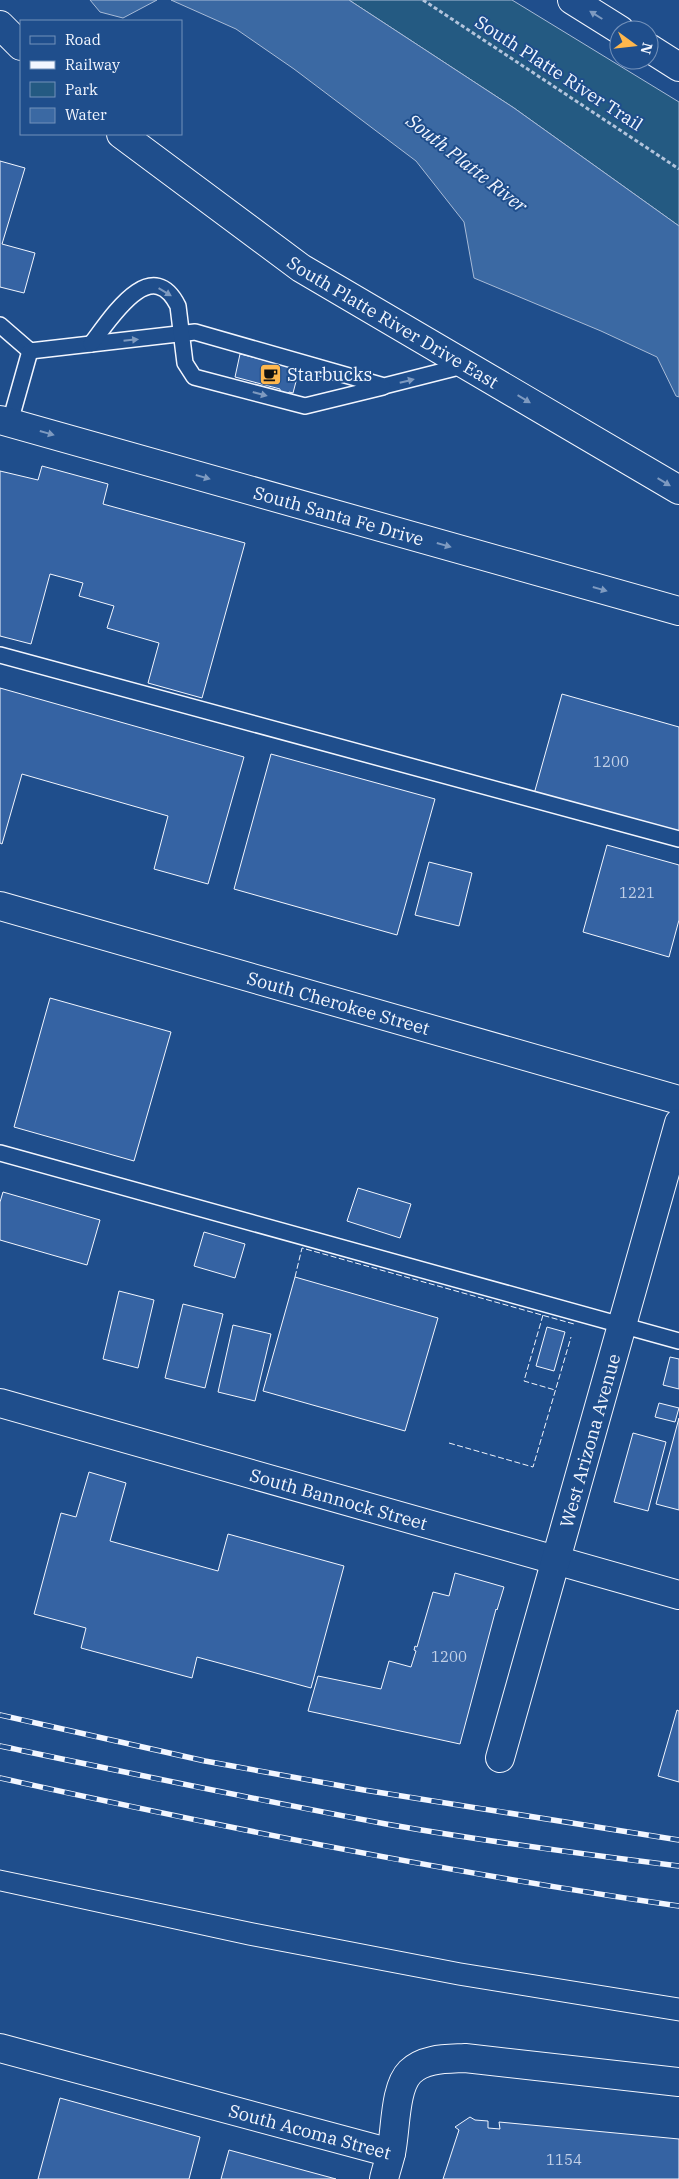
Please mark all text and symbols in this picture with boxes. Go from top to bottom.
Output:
street label: South Platte River Trail [471,10,647,136]
one-way arrow [589,10,602,20]
legend [20,20,182,135]
north arrow [609,20,659,70]
text: Road [65,30,101,49]
text: N [636,41,657,56]
text: Railway [65,55,120,74]
text: Park [65,80,98,99]
text: Water [65,105,107,124]
water label: South Platte River [401,108,533,218]
street label: South Platte River Drive East [283,250,503,393]
one-way arrow [158,287,171,296]
one-way arrow [123,336,139,344]
cafe icon: Starbucks [259,362,283,386]
place label: Starbucks [287,363,372,386]
one-way arrow [400,376,415,384]
one-way arrow [252,390,267,398]
one-way arrow [517,394,530,403]
one-way arrow [40,429,55,437]
one-way arrow [196,473,211,481]
one-way arrow [657,477,670,486]
street label: South Santa Fe Drive [251,480,427,550]
one-way arrow [437,541,452,549]
one-way arrow [593,585,608,593]
house number: 1200 [593,752,629,771]
house number: 1221 [619,883,655,902]
street label: South Cherokee Street [245,966,432,1040]
street label: West Arizona Avenue [554,1351,625,1530]
street label: South Bannock Street [247,1463,430,1535]
house number: 1200 [431,1647,467,1666]
street label: South Acoma Street [226,2098,394,2164]
house number: 1154 [546,2150,582,2169]

